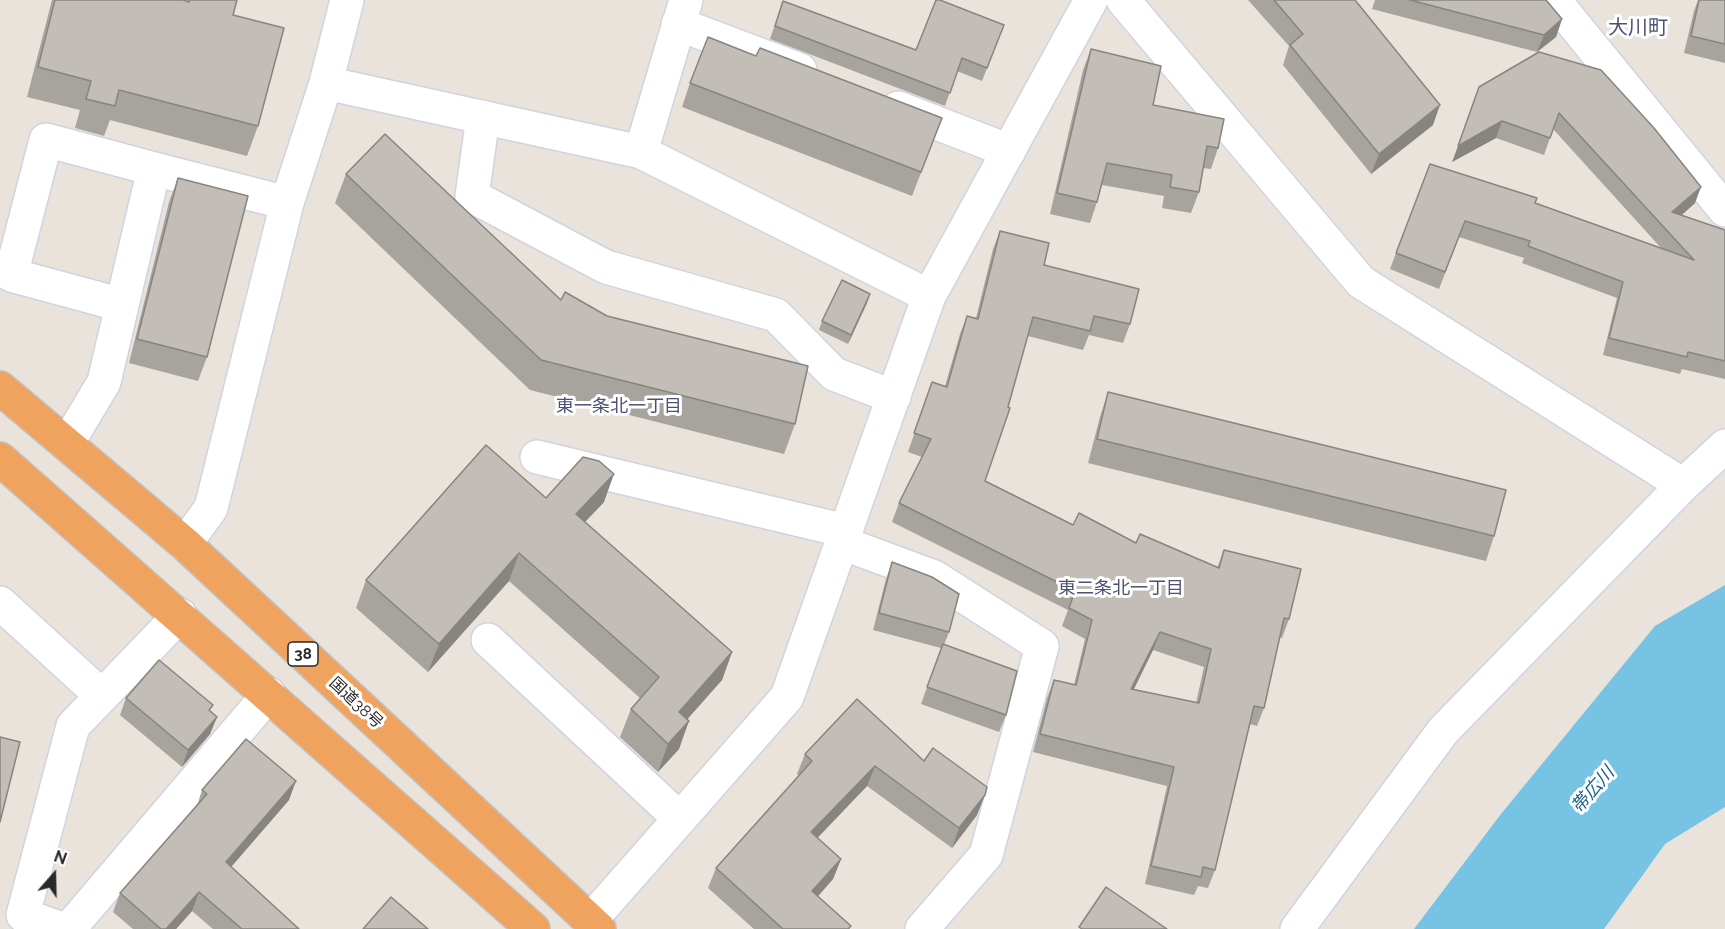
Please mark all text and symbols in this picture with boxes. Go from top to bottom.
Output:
district label: 大川町 [1608,16,1668,40]
district label: 東一条北一丁目 [556,396,682,418]
district label: 東二条北一丁目 [1058,578,1184,600]
road number: 38 [288,642,318,666]
street label: 国道38号 [325,673,387,733]
water label: 帯広川 [1567,763,1619,817]
north arrow [24,845,84,905]
text: N [51,847,69,869]

